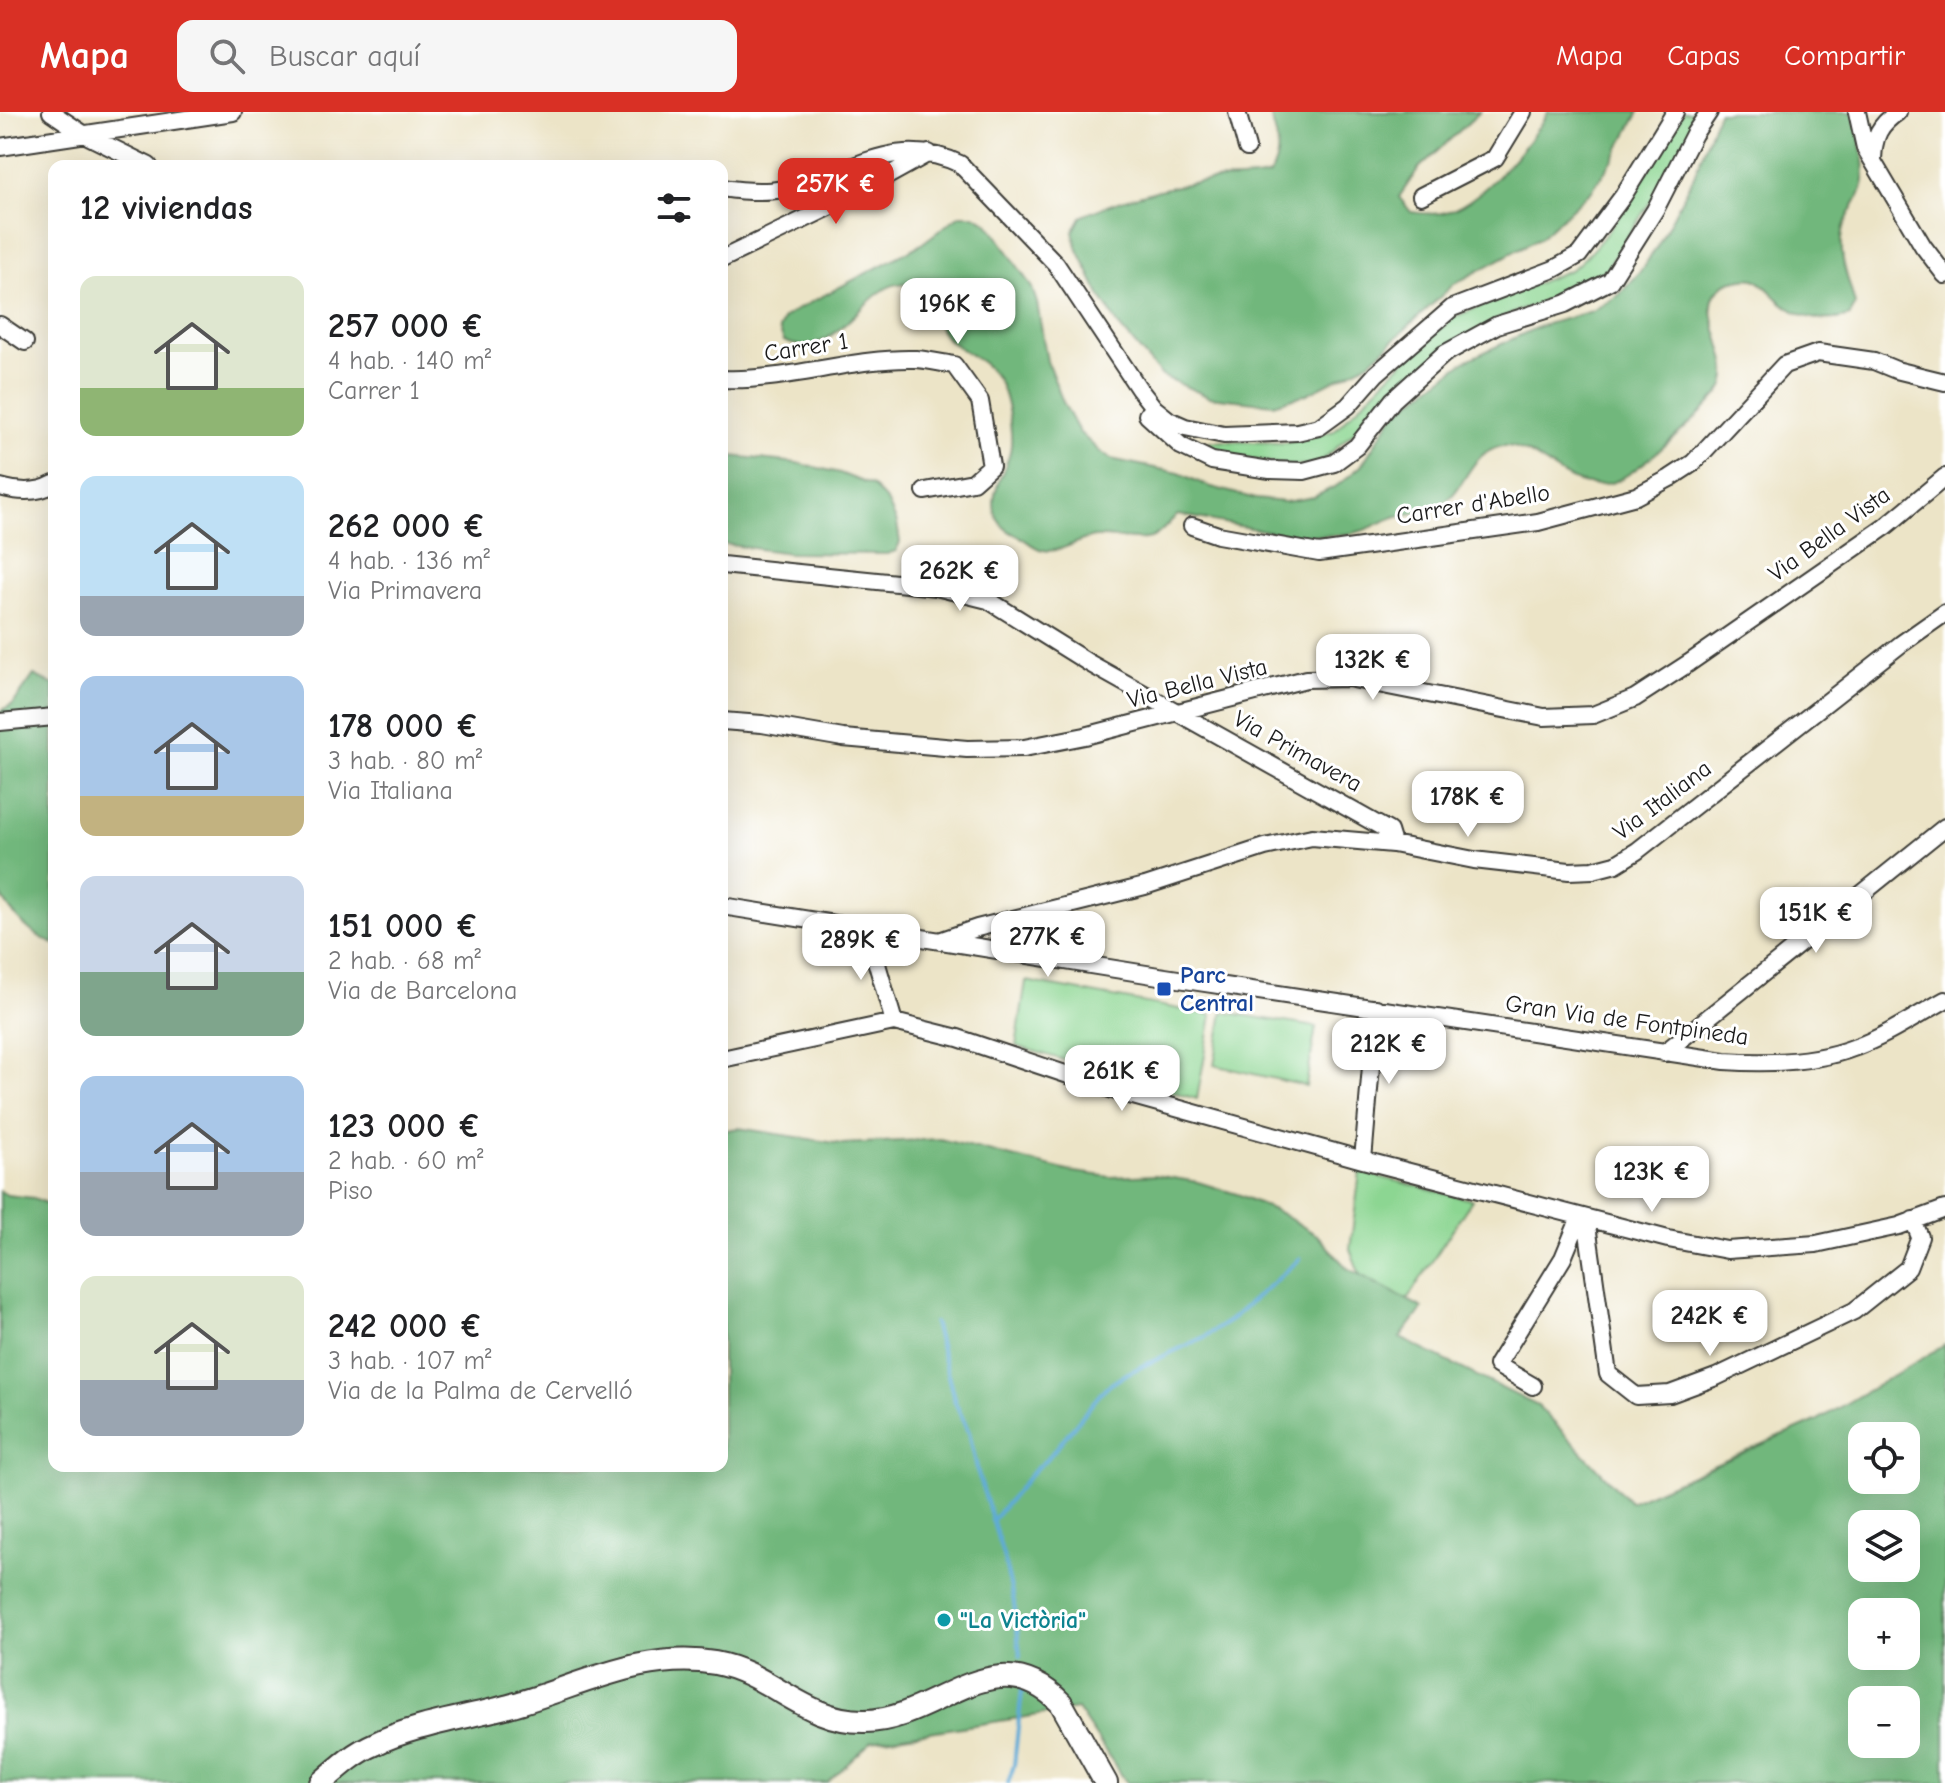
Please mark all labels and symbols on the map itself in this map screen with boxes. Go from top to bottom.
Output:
pin: 257K € [771,158,901,226]
pin: 196K € [893,278,1023,346]
street label: Carrer 1 [762,327,850,367]
street label: Carrer d'Abello [1394,478,1552,530]
street label: Via Bella Vista [1763,481,1895,587]
pin: 262K € [895,545,1025,613]
pin: 132K € [1308,634,1438,702]
street label: Via Bella Vista [1124,652,1270,714]
street label: Via Primavera [1229,704,1367,798]
street label: Via Italiana [1607,754,1717,846]
pin: 178K € [1403,771,1533,839]
pin: 151K € [1751,887,1881,955]
pin: 277K € [983,911,1113,979]
pin: 289K € [796,914,926,982]
place label: Parc Central [1180,961,1254,1017]
marker: Parc Central [1155,980,1173,998]
street label: Gran Via de Fontpineda [1504,989,1750,1051]
pin: 212K € [1324,1018,1454,1086]
pin: 261K € [1057,1045,1187,1113]
pin: 123K € [1587,1146,1717,1214]
pin: 242K € [1645,1290,1775,1358]
place label: "La Victòria" [960,1606,1086,1634]
marker: "La Victòria" [935,1611,953,1629]

